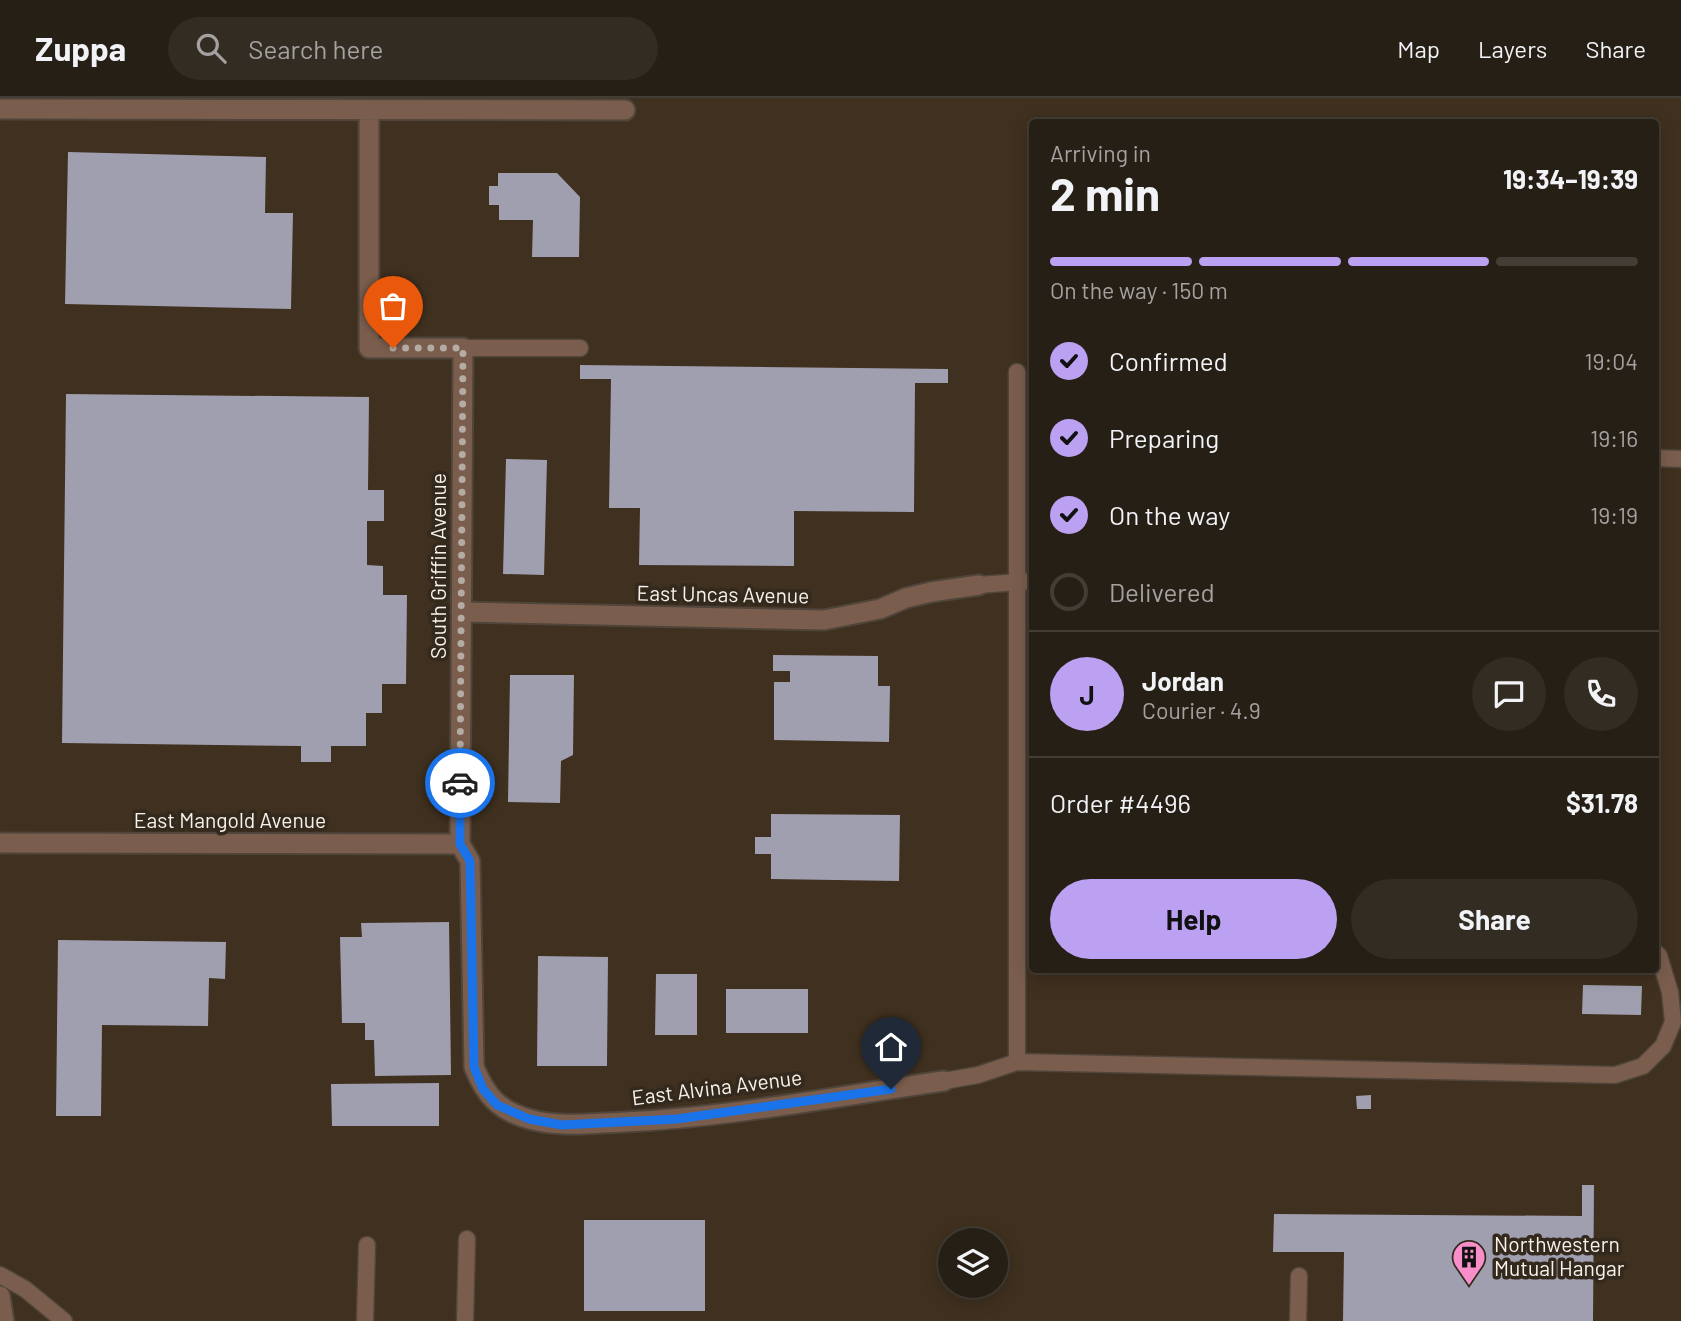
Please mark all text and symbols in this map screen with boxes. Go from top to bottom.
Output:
search box [168,17,658,80]
text: Zuppa [35,28,126,68]
icon: search [192,29,230,67]
text: Search here [248,33,383,64]
text: Map [1397,34,1440,63]
text: Layers [1478,34,1547,63]
text: Share [1585,34,1646,63]
text: Arriving in [1050,139,1151,167]
text: 19:34–19:39 [1503,163,1638,194]
text: 2 min [1050,165,1160,220]
pin [363,276,423,348]
text: On the way · 150 m [1050,276,1228,304]
icon: bag [374,287,412,325]
icon: check [1050,342,1088,380]
text: Confirmed [1109,345,1228,376]
text: 19:04 [1585,347,1638,375]
icon: check [1050,419,1088,457]
text: Preparing [1109,422,1219,453]
text: 19:16 [1590,424,1638,452]
street label: South Griffin Avenue [425,473,450,659]
icon: check [1050,496,1088,534]
text: On the way [1109,499,1230,530]
text: 19:19 [1590,501,1638,529]
text: Delivered [1109,576,1215,607]
street label: East Uncas Avenue [636,579,810,608]
button: chat [1472,657,1546,731]
button: phone [1564,657,1638,731]
text: Jordan [1142,665,1224,696]
text: J [1079,679,1095,710]
text: Courier · 4.9 [1142,696,1261,724]
courier [425,748,495,818]
icon: car [441,764,479,802]
text: Order #4496 [1050,787,1191,818]
text: $31.78 [1566,787,1638,818]
street label: East Mangold Avenue [134,807,326,832]
button: Help [1050,879,1337,959]
button: Share [1351,879,1638,959]
pin [861,1017,921,1089]
icon: home [872,1028,910,1066]
street label: East Alvina Avenue [630,1064,803,1109]
map controls [938,1228,1008,1298]
button: layers [938,1228,1008,1298]
place label: Northwestern Mutual Hangar [1494,1231,1625,1280]
building icon: Northwestern Mutual Hangar [1450,1238,1488,1287]

